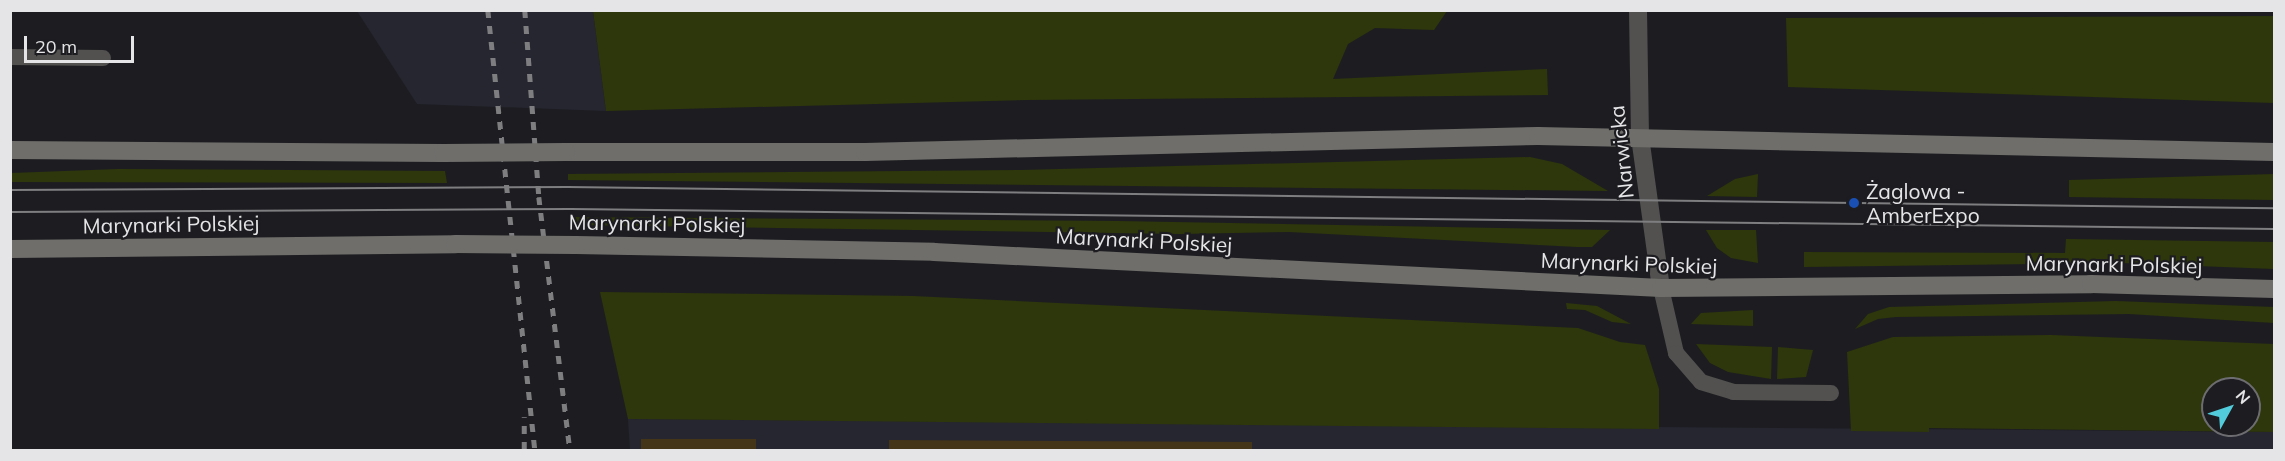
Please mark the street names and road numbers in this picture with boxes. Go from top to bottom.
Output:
street label: Narwicka [1604,104,1638,200]
street label: Marynarki Polskiej [568,209,746,237]
street label: Marynarki Polskiej [82,210,260,238]
street label: Marynarki Polskiej [1055,223,1233,257]
street label: Marynarki Polskiej [1540,247,1718,279]
street label: Marynarki Polskiej [2025,250,2203,278]

